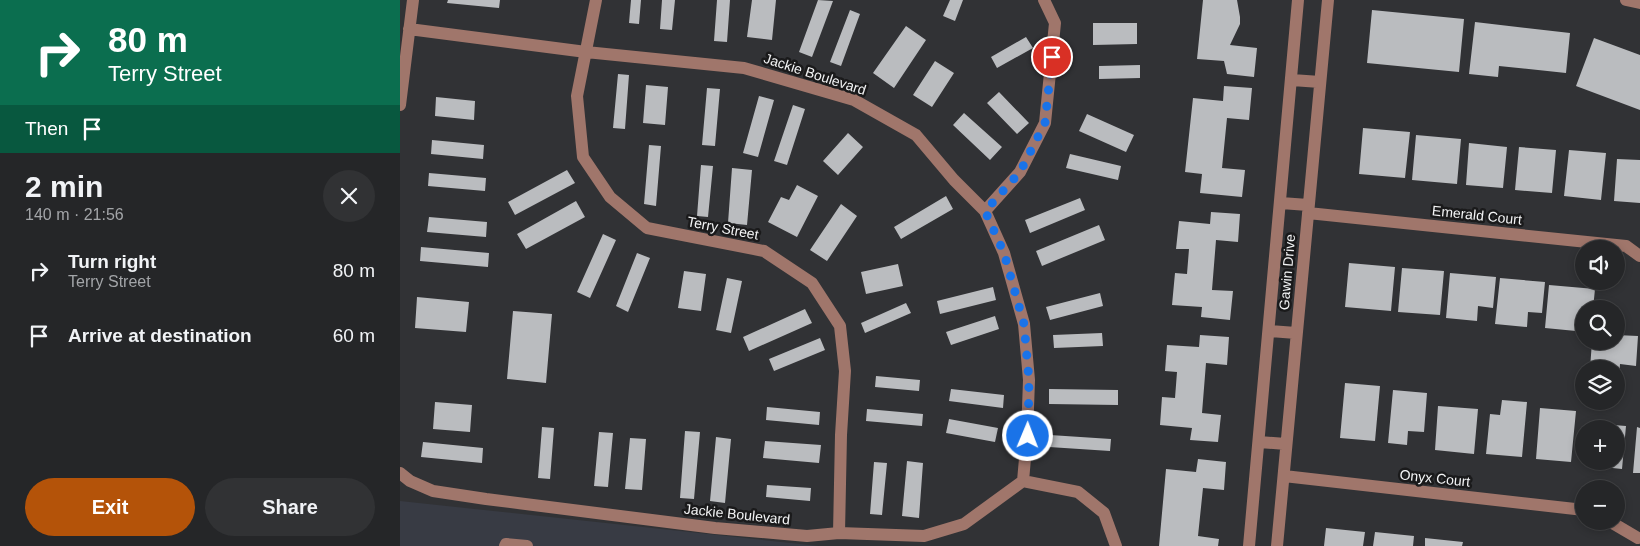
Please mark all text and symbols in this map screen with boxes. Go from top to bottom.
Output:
icon: right [25,20,90,85]
text: 80 m [108,20,188,59]
pin [1031,36,1073,78]
icon: arrive [1038,43,1066,71]
street label: Jackie Boulevard [762,50,868,98]
text: Terry Street [108,61,222,86]
icon: arrive [78,115,106,143]
text: Then [25,118,68,139]
text: 2 min [25,170,103,203]
button: close [323,170,375,222]
street label: Emerald Court [1431,202,1523,228]
text: 140 m · 21:56 [25,206,124,223]
street label: Terry Street [686,213,760,243]
street label: Gawin Drive [1276,233,1298,311]
map controls [1575,240,1625,530]
button: sound [1575,240,1625,290]
text: Turn right [68,251,156,272]
icon: right [25,257,53,285]
text: 80 m [333,260,375,281]
text: Terry Street [68,273,151,290]
button: search [1575,300,1625,350]
icon: arrive [25,322,53,350]
text: Arrive at destination [68,325,252,346]
text: 60 m [333,325,375,346]
button: layers [1575,360,1625,410]
position arrow [1001,409,1053,461]
button: + [1575,420,1625,470]
street label: Onyx Court [1399,466,1471,490]
button: Exit [25,478,195,536]
button: Share [205,478,375,536]
button: − [1575,480,1625,530]
street label: Jackie Boulevard [683,500,791,528]

